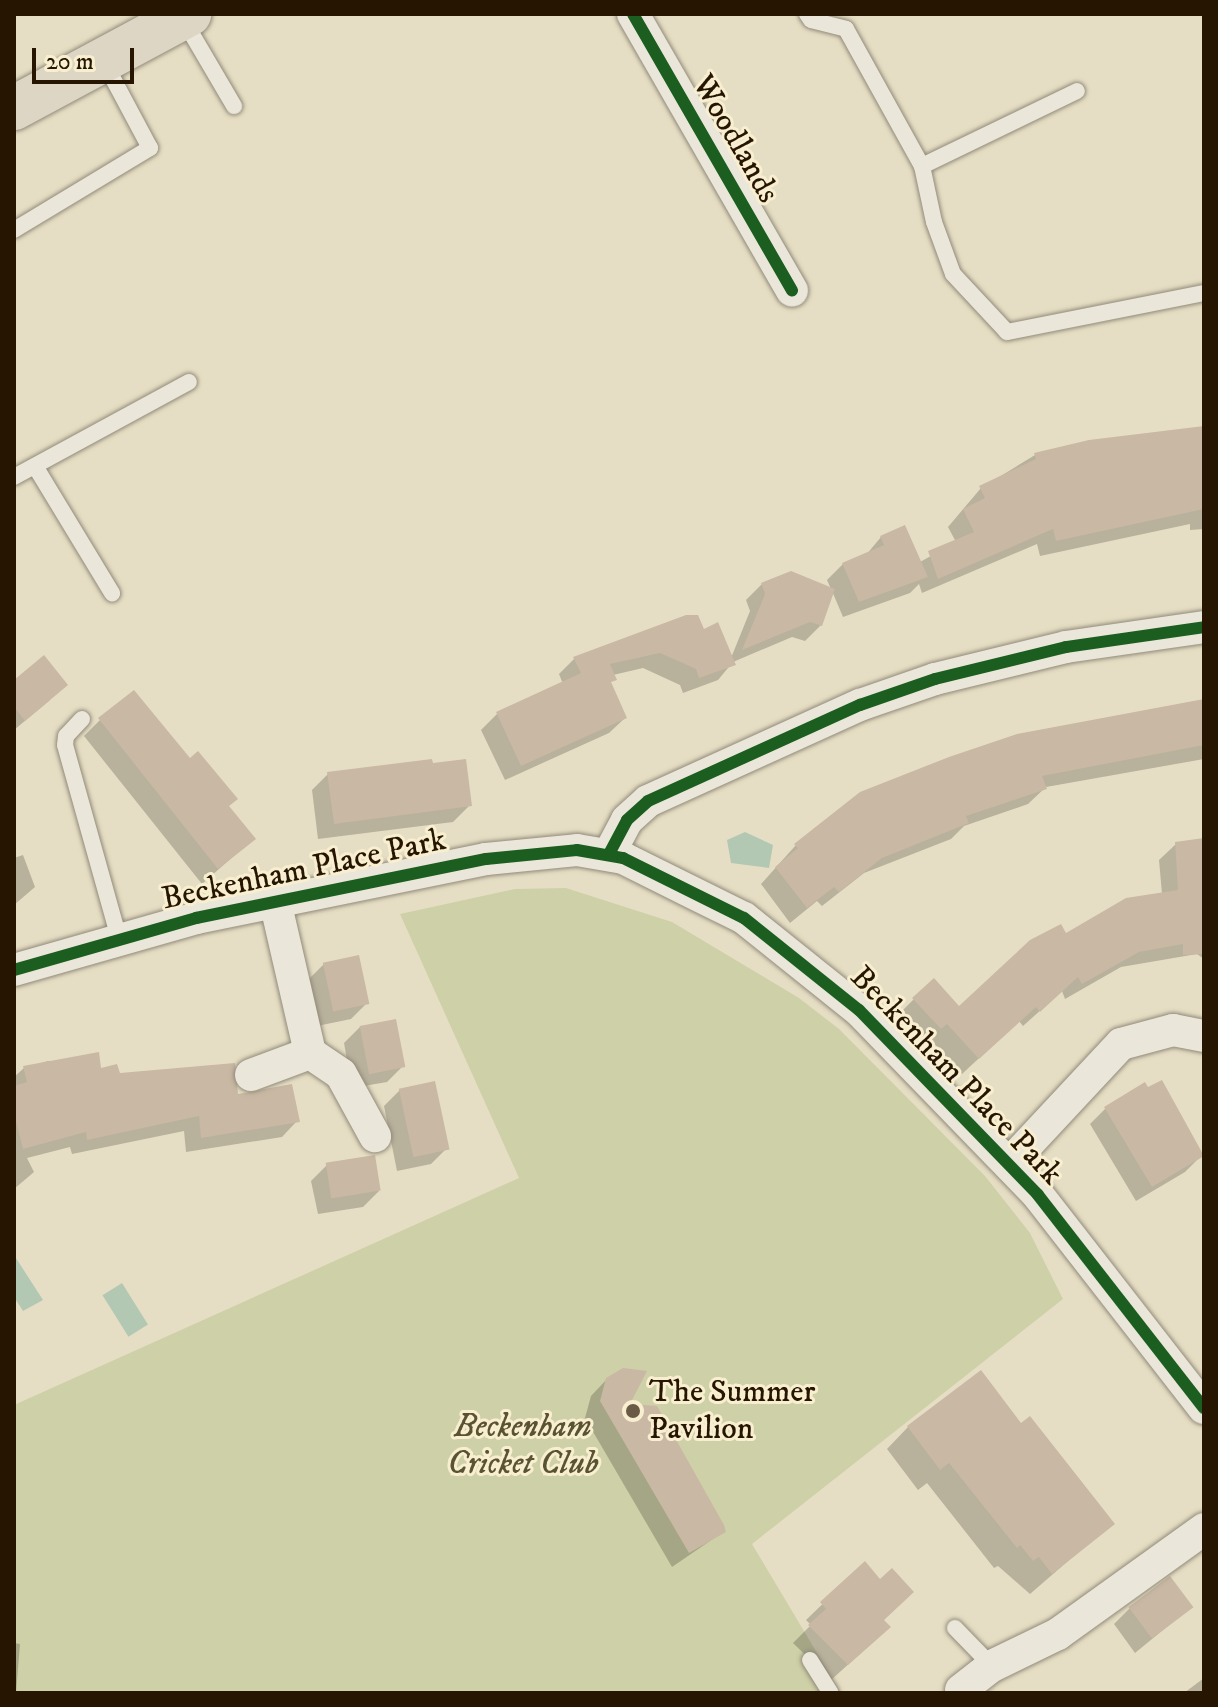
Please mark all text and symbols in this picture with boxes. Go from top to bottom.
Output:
scale bar [36,32,138,82]
text: 20 m [46,47,94,77]
street label: Woodlands [683,68,787,210]
street label: Beckenham Place Park [158,821,450,919]
street label: Beckenham Place Park [842,959,1070,1193]
place label: The Summer Pavilion [649,1374,815,1449]
marker: The Summer Pavilion [624,1402,642,1420]
park label: Beckenham Cricket Club [448,1409,598,1484]

